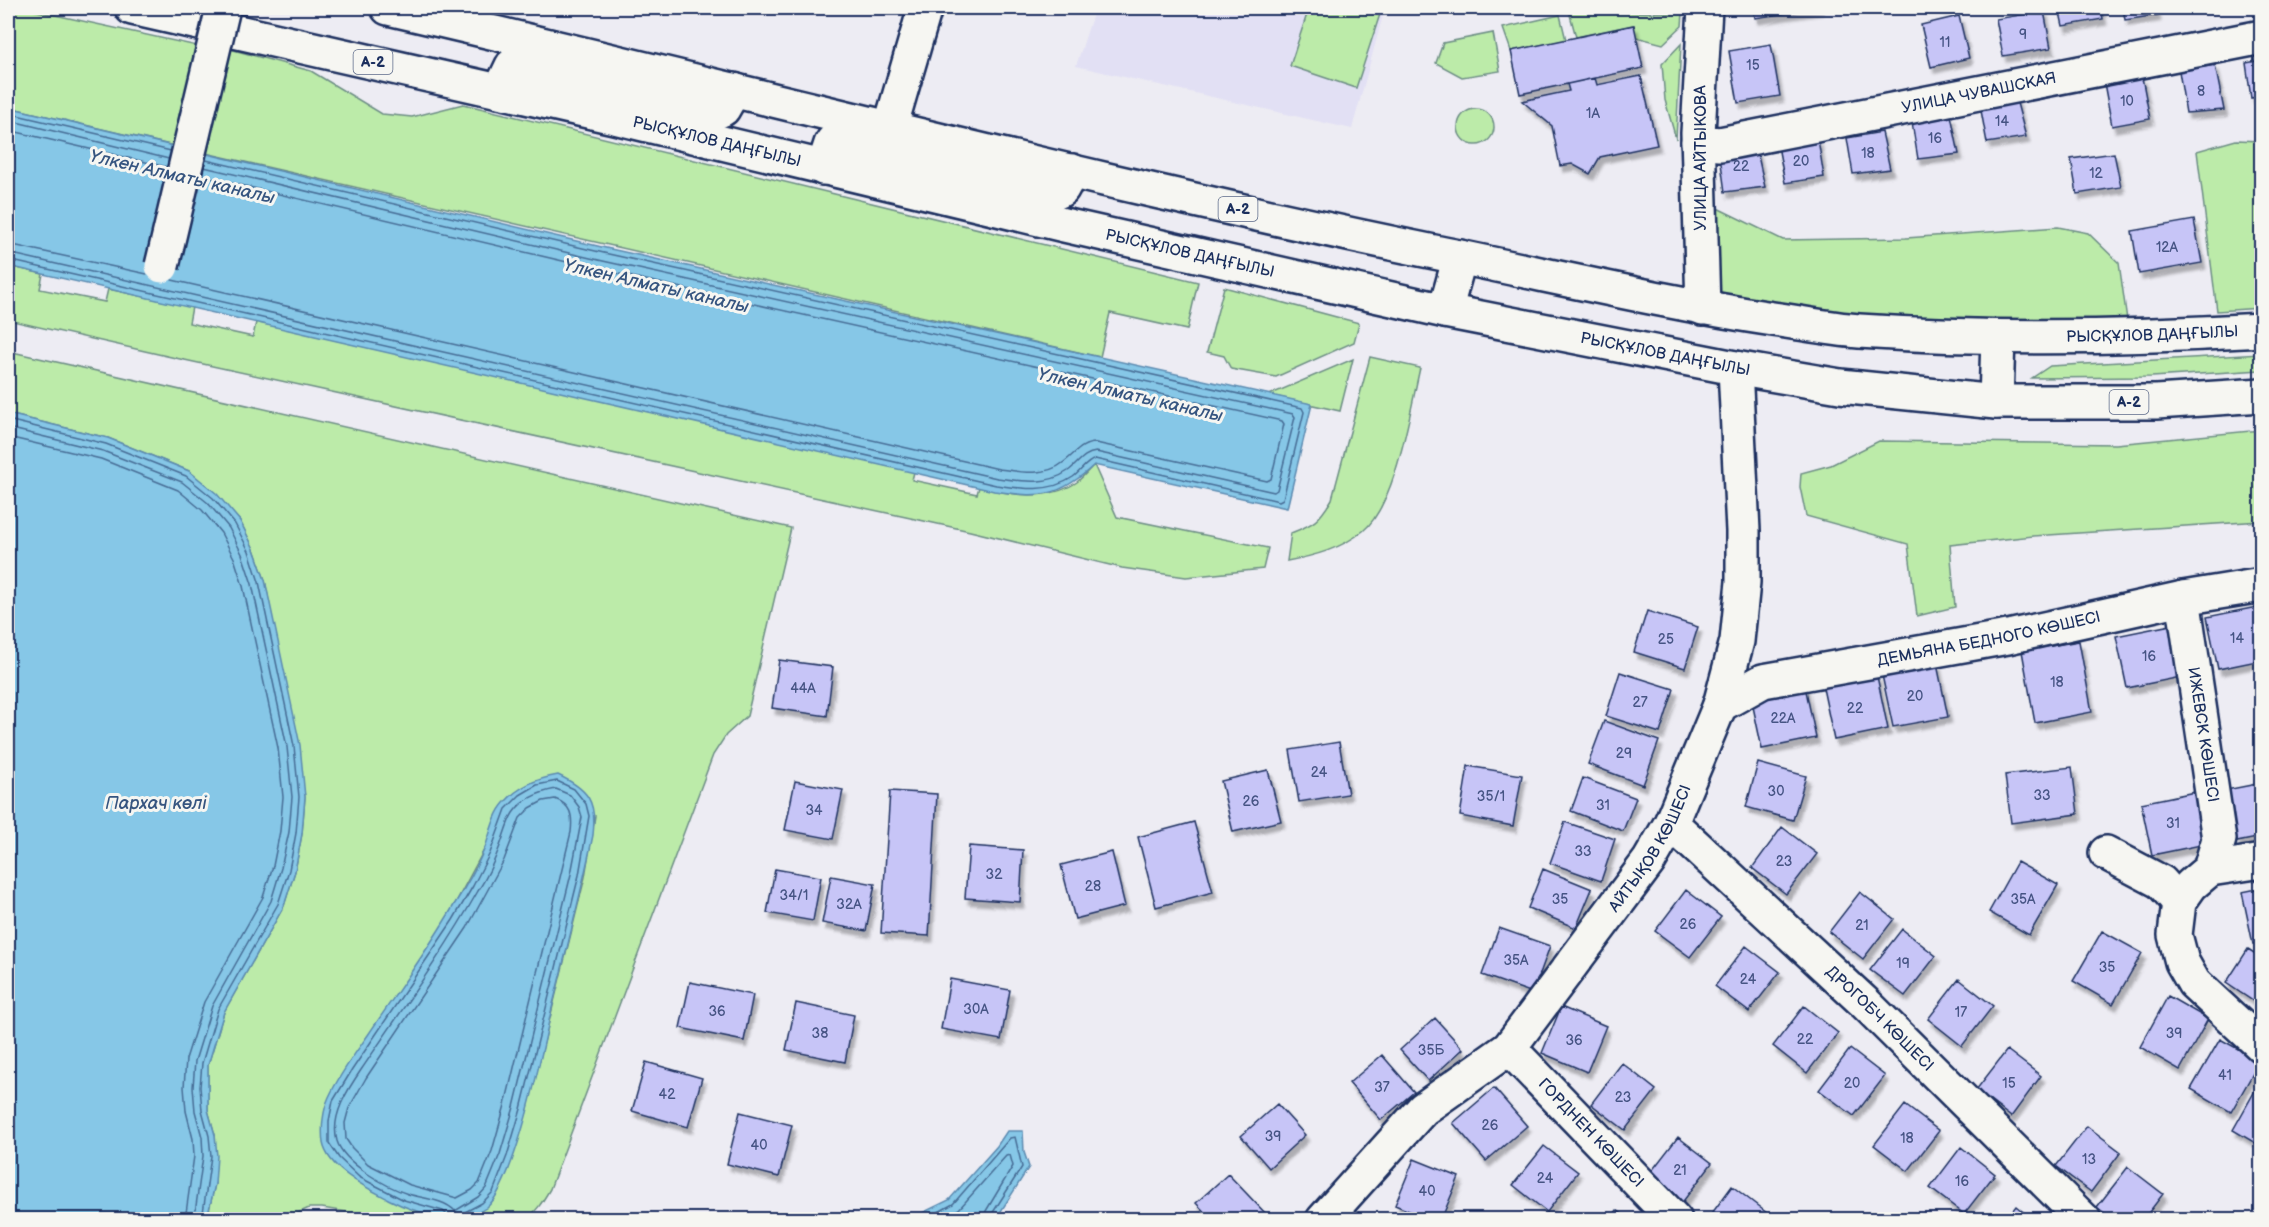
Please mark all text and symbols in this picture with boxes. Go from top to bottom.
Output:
house number: 9 [2019,26,2027,43]
house number: 11 [1940,34,1950,51]
road number: A-2 [354,50,392,74]
house number: 15 [1746,57,1760,74]
street label: УЛИЦА ЧУВАШСКАЯ [1900,68,2058,117]
house number: 8 [2197,83,2205,100]
street label: УЛИЦА АЙТЫКОВА [1692,85,1711,231]
house number: 10 [2120,93,2134,110]
house number: 1А [1586,105,1600,122]
street label: РЫСҚҰЛОВ ДАҢҒЫЛЫ [631,112,803,171]
house number: 14 [1995,113,2009,130]
house number: 16 [1928,130,1942,147]
water label: Үлкен Алматы каналы [87,145,277,209]
house number: 18 [1861,145,1875,162]
house number: 20 [1793,153,1809,170]
house number: 22 [1733,158,1750,175]
house number: 12 [2089,165,2104,182]
road number: A-2 [1218,197,1258,221]
street label: РЫСҚҰЛОВ ДАҢҒЫЛЫ [1104,225,1276,282]
house number: 12А [2156,239,2179,256]
water label: Үлкен Алматы каналы [561,254,751,318]
street label: РЫСҚҰЛОВ ДАҢҒЫЛЫ [2066,322,2239,346]
street label: РЫСҚҰЛОВ ДАҢҒЫЛЫ [1579,328,1752,380]
water label: Үлкен Алматы каналы [1035,363,1225,427]
road number: A-2 [2110,390,2148,414]
street label: ДЕМЬЯНА БЕДНОГО КӨШЕСІ [1876,607,2102,670]
house number: 14 [2230,630,2244,647]
house number: 25 [1658,631,1674,648]
house number: 16 [2142,648,2156,665]
street label: ИЖЕВСК КӨШЕСІ [2184,666,2223,803]
house number: 18 [2050,674,2064,691]
house number: 44А [790,680,816,697]
house number: 20 [1907,688,1923,705]
house number: 27 [1632,694,1648,711]
house number: 22 [1847,700,1864,717]
house number: 22А [1770,710,1796,727]
house number: 29 [1616,745,1632,762]
house number: 24 [1311,764,1328,781]
street label: АЙТЫҚОВ КӨШЕСІ [1604,782,1695,916]
house number: 30 [1768,783,1784,800]
house number: 33 [2033,787,2051,804]
house number: 35/1 [1477,788,1505,805]
water label: Пархач көлі [105,793,207,814]
house number: 26 [1243,793,1260,810]
house number: 31 [1596,797,1610,814]
house number: 34 [805,802,823,819]
house number: 31 [2166,815,2180,832]
house number: 33 [1574,843,1592,860]
house number: 23 [1776,853,1792,870]
house number: 32 [986,866,1003,883]
house number: 28 [1085,878,1101,895]
house number: 34/1 [780,887,808,904]
house number: 35 [1552,891,1568,908]
house number: 35А [2010,891,2036,908]
house number: 32А [836,896,862,913]
house number: 26 [1680,916,1697,933]
house number: 21 [1855,917,1869,934]
house number: 35А [1503,952,1529,969]
house number: 19 [1896,955,1910,972]
house number: 35 [2099,959,2115,976]
street label: ДРОГОБЧ КӨШЕСІ [1822,962,1938,1075]
house number: 24 [1740,971,1757,988]
house number: 30А [963,1001,989,1018]
house number: 36 [708,1003,726,1020]
house number: 17 [1955,1004,1967,1021]
house number: 38 [812,1025,828,1042]
house number: 39 [2166,1025,2182,1042]
house number: 22 [1797,1031,1814,1048]
house number: 36 [1565,1032,1583,1049]
house number: 35Б [1418,1042,1444,1059]
house number: 41 [2218,1067,2232,1084]
street label: ГОРДНЕН КӨШЕСІ [1534,1075,1648,1191]
house number: 20 [1844,1075,1860,1092]
house number: 15 [2002,1075,2016,1092]
house number: 37 [1374,1079,1390,1096]
house number: 42 [659,1086,676,1103]
house number: 23 [1615,1089,1631,1106]
house number: 26 [1482,1117,1499,1134]
house number: 39 [1265,1128,1281,1145]
house number: 18 [1900,1130,1914,1147]
house number: 40 [751,1137,767,1154]
house number: 13 [2082,1151,2096,1168]
house number: 21 [1673,1162,1687,1179]
house number: 24 [1537,1170,1554,1187]
house number: 16 [1955,1173,1969,1190]
house number: 40 [1419,1183,1435,1200]

